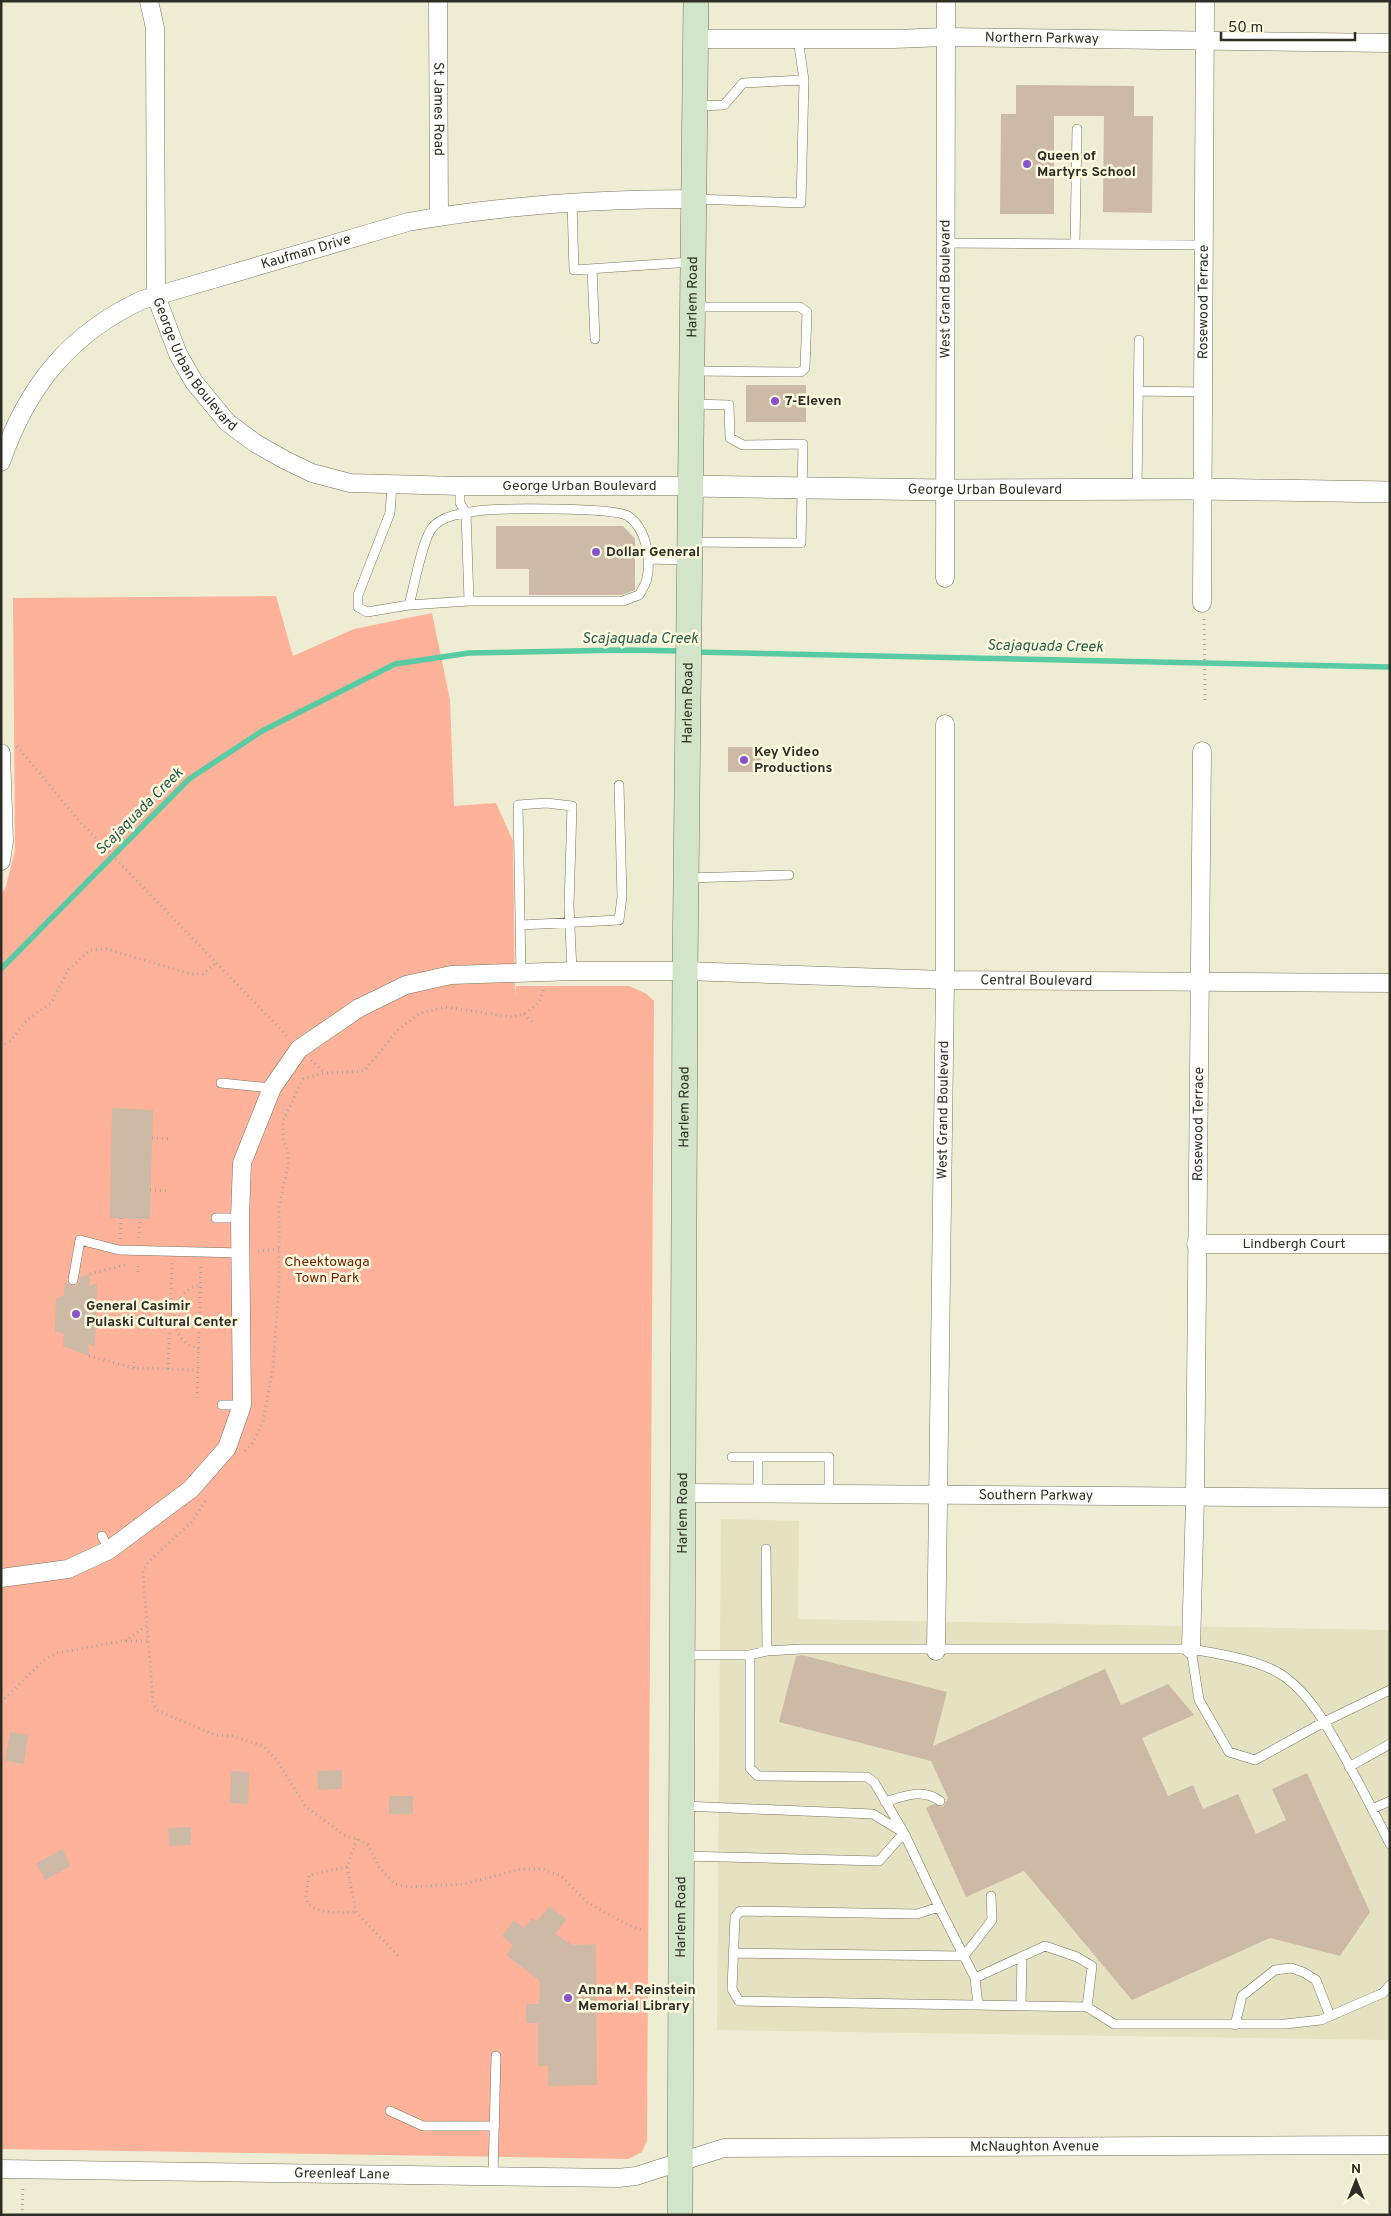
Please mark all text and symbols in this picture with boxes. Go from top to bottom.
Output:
scale bar [1221,10,1355,42]
text: 50 m [1228,19,1263,38]
street label: Northern Parkway [985,29,1099,48]
street label: St James Road [430,62,447,156]
place label: Queen of Martyrs School [1037,148,1136,181]
marker: Queen of Martyrs School [1021,158,1033,170]
street label: West Grand Boulevard [937,220,954,358]
street label: Kaufman Drive [259,231,353,273]
street label: Rosewood Terrace [1195,245,1212,359]
street label: Harlem Road [684,256,702,338]
street label: George Urban Boulevard [149,295,240,435]
place label: 7-Eleven [785,393,842,410]
marker: 7-Eleven [769,395,781,407]
street label: George Urban Boulevard [502,478,657,495]
street label: George Urban Boulevard [908,481,1062,499]
place label: Dollar General [606,544,700,561]
marker: Dollar General [590,546,602,558]
water label: Scajaquada Creek [582,630,699,649]
water label: Scajaquada Creek [987,636,1104,658]
street label: Harlem Road [679,662,697,744]
place label: Key Video Productions [754,744,832,777]
marker: Key Video Productions [738,754,750,766]
water label: Scajaquada Creek [92,764,188,860]
street label: Central Boulevard [980,972,1092,989]
street label: West Grand Boulevard [934,1040,953,1180]
street label: Harlem Road [676,1066,693,1148]
street label: Rosewood Terrace [1189,1067,1208,1181]
street label: Lindbergh Court [1242,1236,1346,1253]
park label: Cheektowaga Town Park [284,1254,370,1287]
place label: General Casimir Pulaski Cultural Center [86,1298,238,1331]
marker: General Casimir Pulaski Cultural Center [70,1308,82,1320]
street label: Harlem Road [674,1472,691,1554]
street label: Southern Parkway [979,1487,1093,1504]
street label: Harlem Road [673,1876,690,1958]
place label: Anna M. Reinstein Memorial Library [578,1982,696,2015]
marker: Anna M. Reinstein Memorial Library [562,1992,574,2004]
street label: McNaughton Avenue [970,2138,1099,2155]
north arrow [1331,2156,1381,2206]
text: N [1351,2161,1361,2178]
street label: Greenleaf Lane [294,2165,390,2183]

